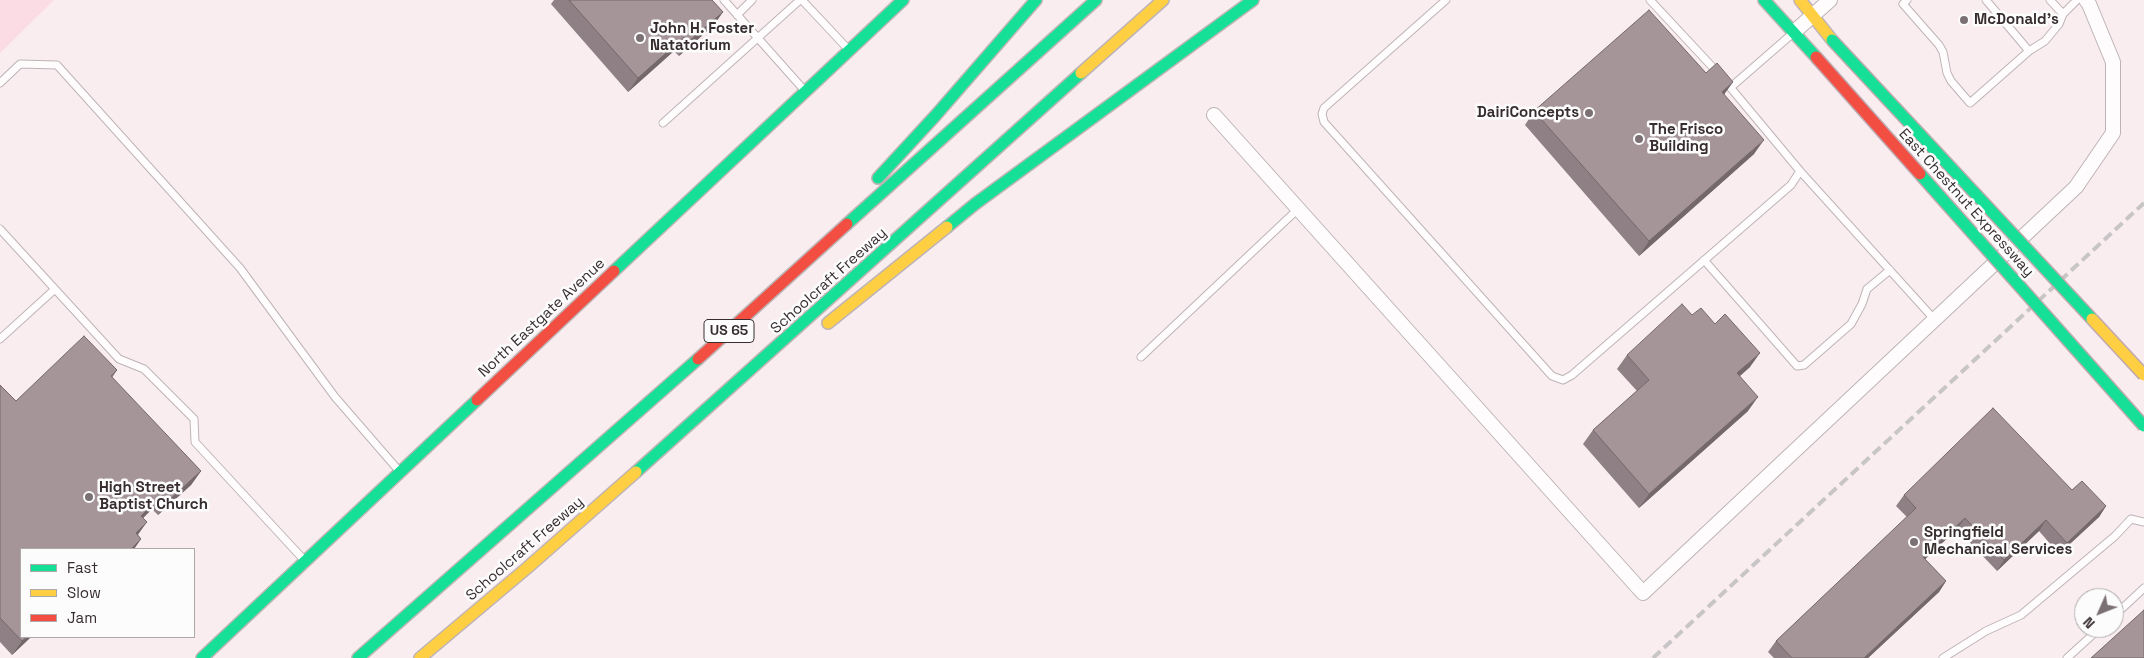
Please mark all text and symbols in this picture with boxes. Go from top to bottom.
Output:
place label: McDonald's [1974,11,2059,29]
marker: McDonald's [1958,14,1970,26]
place label: John H. Foster Natatorium [650,20,754,55]
marker: John H. Foster Natatorium [634,32,646,44]
place label: DairiConcepts [1477,104,1579,122]
marker: DairiConcepts [1583,107,1595,119]
place label: The Frisco Building [1649,121,1723,156]
street label: East Chestnut Expressway [1895,125,2037,281]
marker: The Frisco Building [1633,133,1645,145]
street label: Schoolcraft Freeway [767,224,891,338]
street label: North Eastgate Avenue [475,255,609,381]
road number: US 65 [704,320,754,342]
place label: High Street Baptist Church [99,479,208,514]
marker: High Street Baptist Church [83,491,95,503]
street label: Schoolcraft Freeway [463,493,587,605]
place label: Springfield Mechanical Services [1924,524,2072,559]
marker: Springfield Mechanical Services [1908,536,1920,548]
legend [20,548,195,638]
text: Fast [67,558,98,577]
text: Slow [67,583,101,602]
north arrow [2074,588,2124,638]
text: Jam [67,608,97,627]
text: N [2079,613,2099,632]

